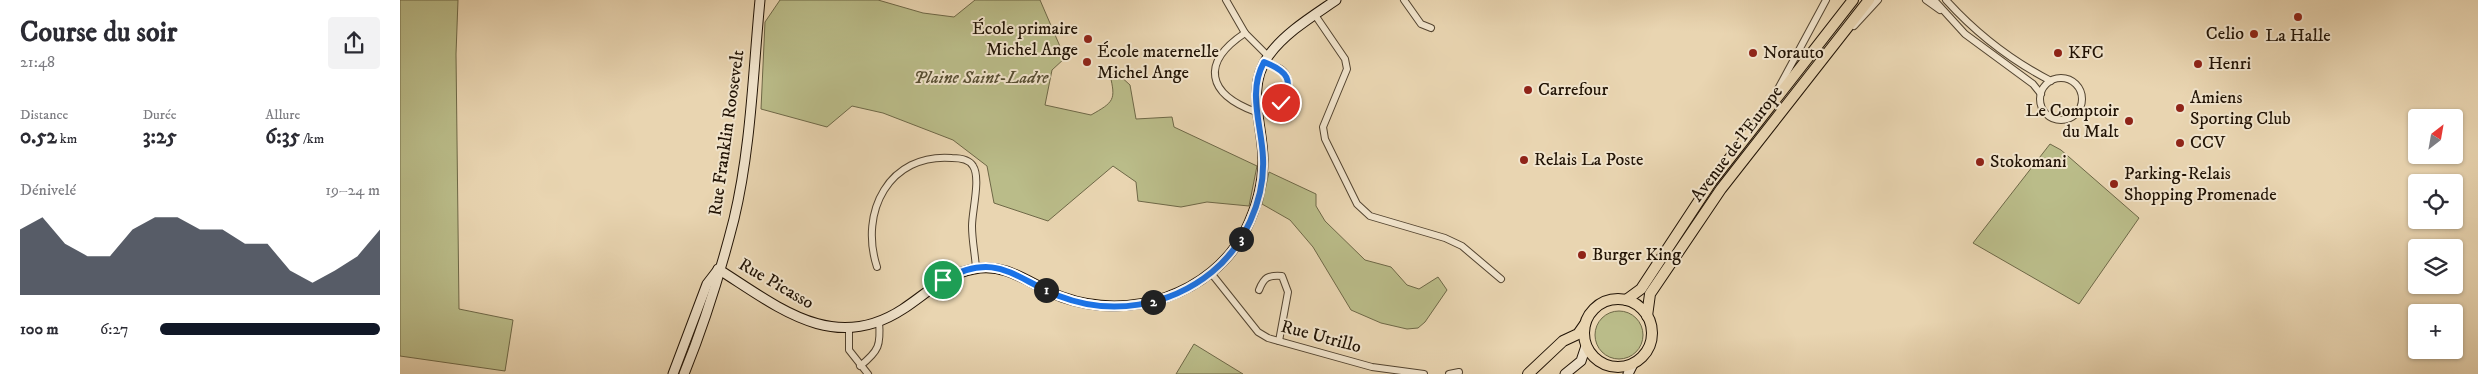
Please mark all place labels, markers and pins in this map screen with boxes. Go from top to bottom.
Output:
marker: La Halle [2292,11,2304,23]
place label: École primaire Michel Ange [972,18,1078,61]
place label: Celio [2206,23,2244,45]
place label: La Halle [2265,25,2331,47]
marker: Celio [2248,28,2260,40]
marker: École primaire Michel Ange [1082,33,1094,45]
place label: École maternelle Michel Ange [1097,41,1219,84]
place label: Norauto [1763,42,1824,64]
place label: KFC [2068,42,2104,64]
marker: Norauto [1747,47,1759,59]
marker: KFC [2052,47,2064,59]
place label: Henri [2208,53,2251,75]
marker: École maternelle Michel Ange [1081,56,1093,68]
marker: Henri [2192,58,2204,70]
place label: Carrefour [1538,79,1609,101]
pin [1260,82,1302,124]
marker: Carrefour [1522,84,1534,96]
place label: Amiens Sporting Club [2190,87,2291,130]
place label: Le Comptoir du Malt [2026,100,2119,143]
marker: Amiens Sporting Club [2174,102,2186,114]
marker: Le Comptoir du Malt [2123,115,2135,127]
place label: CCV [2190,132,2226,154]
marker: CCV [2174,137,2186,149]
place label: Relais La Poste [1534,149,1643,171]
place label: Stokomani [1990,151,2067,173]
marker: Relais La Poste [1518,154,1530,166]
marker: Stokomani [1974,156,1986,168]
place label: Parking-Relais Shopping Promenade [2124,163,2277,206]
marker: Parking-Relais Shopping Promenade [2108,178,2120,190]
pin: 3 [1228,226,1254,252]
place label: Burger King [1592,244,1681,266]
marker: Burger King [1576,249,1588,261]
pin [922,259,964,301]
pin: 1 [1034,278,1058,302]
pin: 2 [1140,290,1166,314]

